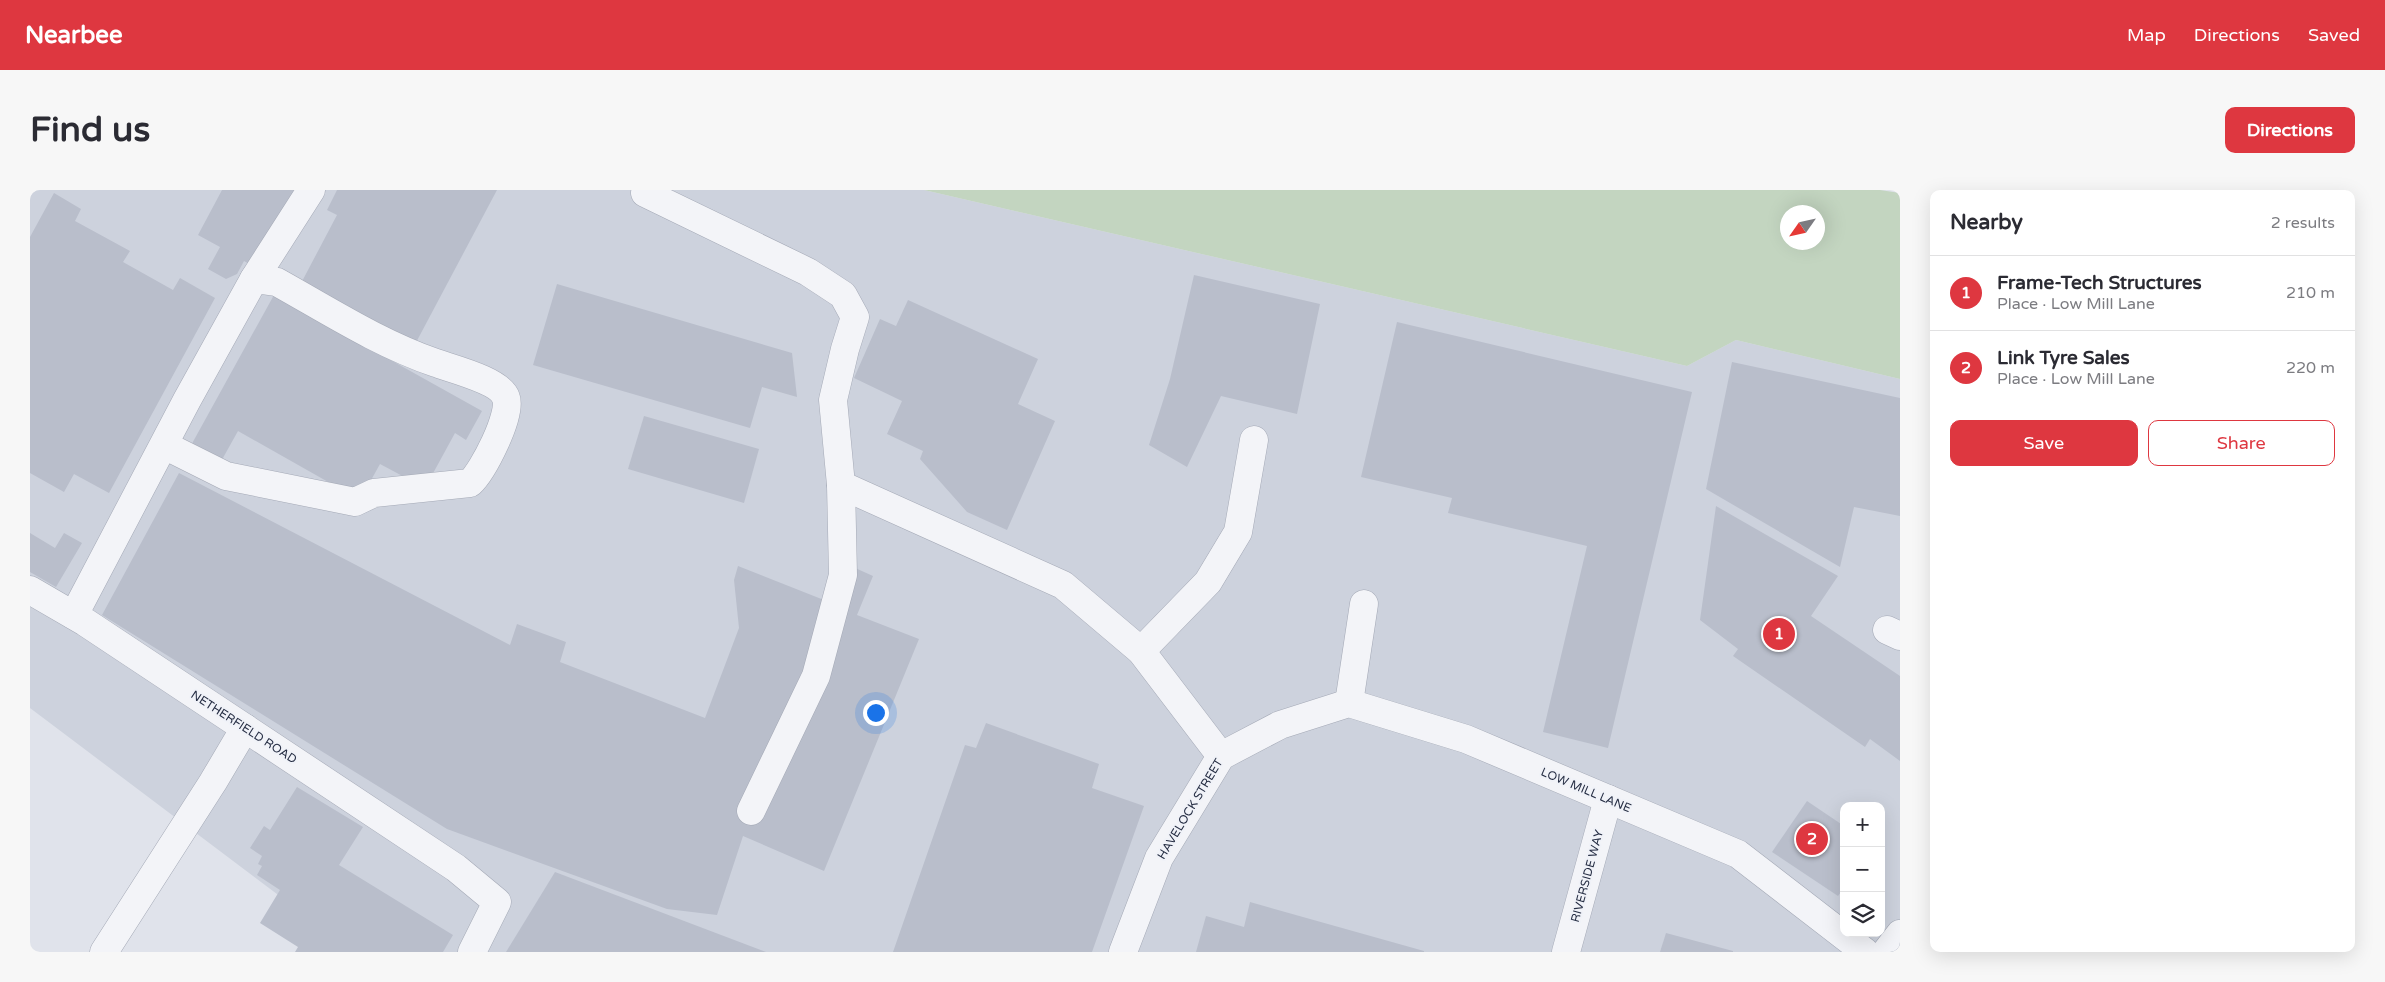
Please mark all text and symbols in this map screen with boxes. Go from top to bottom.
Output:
text: Nearbee [25,21,123,50]
text: Map [2127,24,2166,46]
text: Directions [2194,24,2280,46]
text: Saved [2308,24,2360,46]
button: Directions [2225,107,2355,153]
text: Find us [30,109,150,151]
north arrow [1780,205,1825,250]
text: Nearby [1950,210,2023,235]
text: 2 results [2271,213,2335,233]
text: Frame-Tech Structures [1997,272,2202,294]
text: 1 [1961,283,1971,303]
text: 210 m [2286,283,2335,303]
text: Place · Low Mill Lane [1997,294,2155,314]
text: Link Tyre Sales [1997,347,2130,369]
text: 2 [1961,358,1971,378]
text: 220 m [2286,358,2335,378]
text: Place · Low Mill Lane [1997,369,2155,389]
button: Save [1950,420,2138,466]
button: Share [2148,420,2335,466]
pin: 1 [1763,615,1795,653]
street label: NETHERFIELD ROAD [188,688,300,766]
your location [863,700,889,726]
street label: HAVELOCK STREET [1154,755,1226,862]
street label: LOW MILL LANE [1539,765,1634,815]
map controls [1840,802,1885,937]
button: + [1840,802,1885,847]
pin: 2 [1796,820,1828,858]
street label: RIVERSIDE WAY [1568,828,1606,924]
button: − [1840,847,1885,892]
button: layers [1840,892,1885,937]

